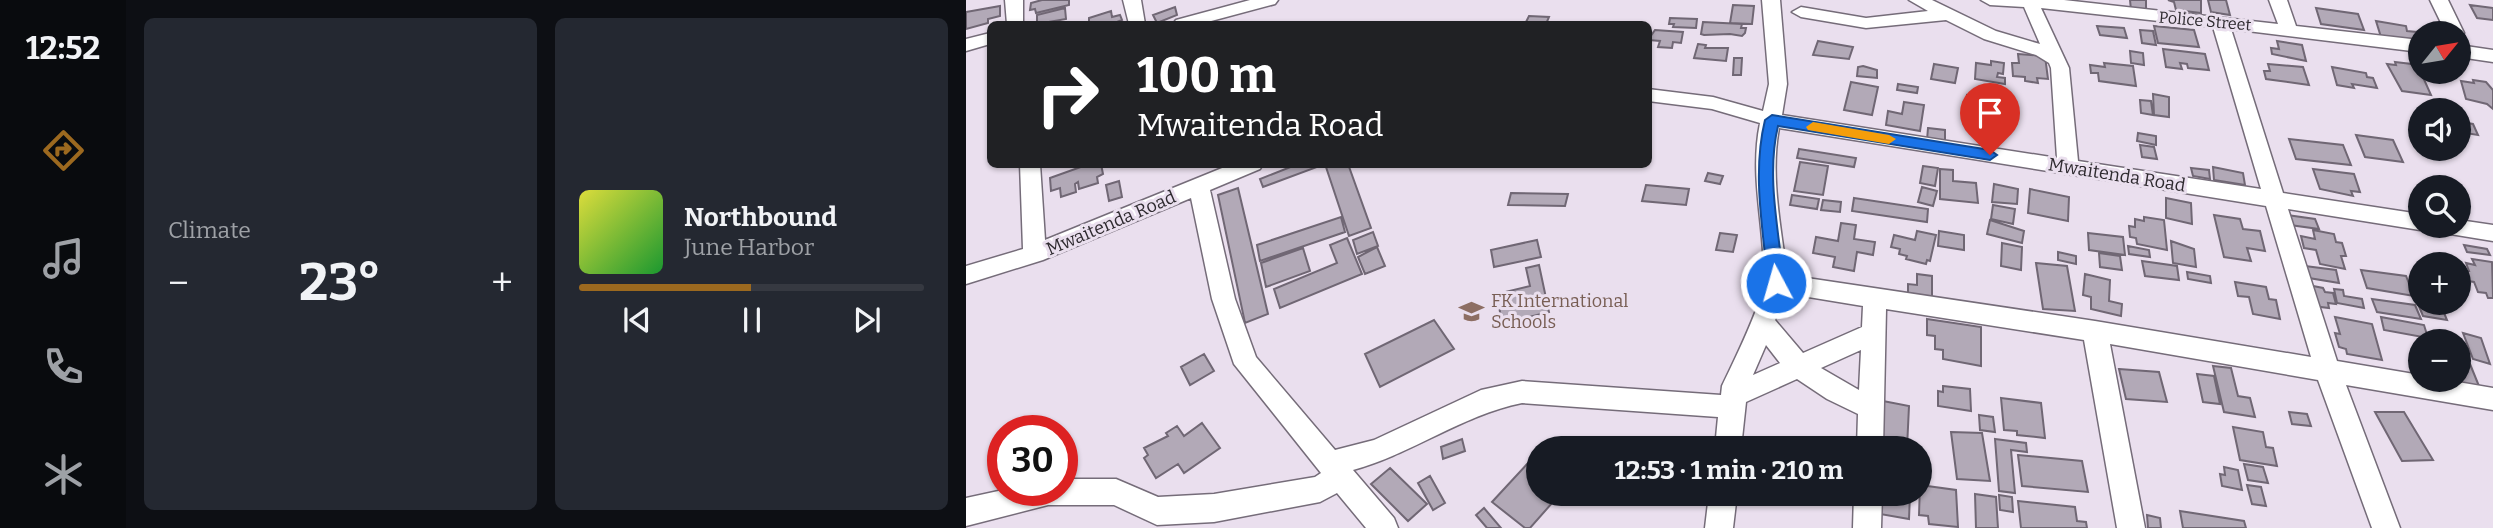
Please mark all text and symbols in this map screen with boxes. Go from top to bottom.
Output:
street label: Police Street [2158,7,2252,35]
north arrow [2408,21,2471,84]
map controls [2408,21,2471,392]
text: 12:52 [26,29,100,67]
text: 100 m [1137,46,1276,105]
icon: right [1022,49,1113,140]
pin [1960,83,2020,155]
icon: arrive [1971,94,2009,132]
button: sound [2408,98,2471,161]
text: Mwaitenda Road [1137,106,1383,144]
icon: directions [39,126,88,175]
street label: Mwaitenda Road [2047,153,2187,197]
button: search [2408,175,2471,238]
street label: Mwaitenda Road [1043,186,1179,260]
text: Northbound [684,202,837,233]
text: Climate [168,216,251,244]
text: June Harbor [684,233,814,261]
icon: music [39,234,88,283]
position arrow [1739,246,1813,320]
text: 23° [299,251,381,314]
button: + [2408,252,2471,315]
text: − [168,260,189,306]
text: + [491,260,513,306]
place label: FK International Schools [1491,290,1629,333]
school or university icon: FK International Schools [1457,297,1485,325]
icon: previous [618,301,656,339]
icon: pause [733,301,771,339]
icon: next [848,301,886,339]
button: − [2408,329,2471,392]
icon: phone [39,342,88,391]
speed limit sign: 30 [987,415,1078,506]
icon: climate [39,450,88,499]
text: 12:53 · 1 min · 210 m [1615,455,1843,486]

